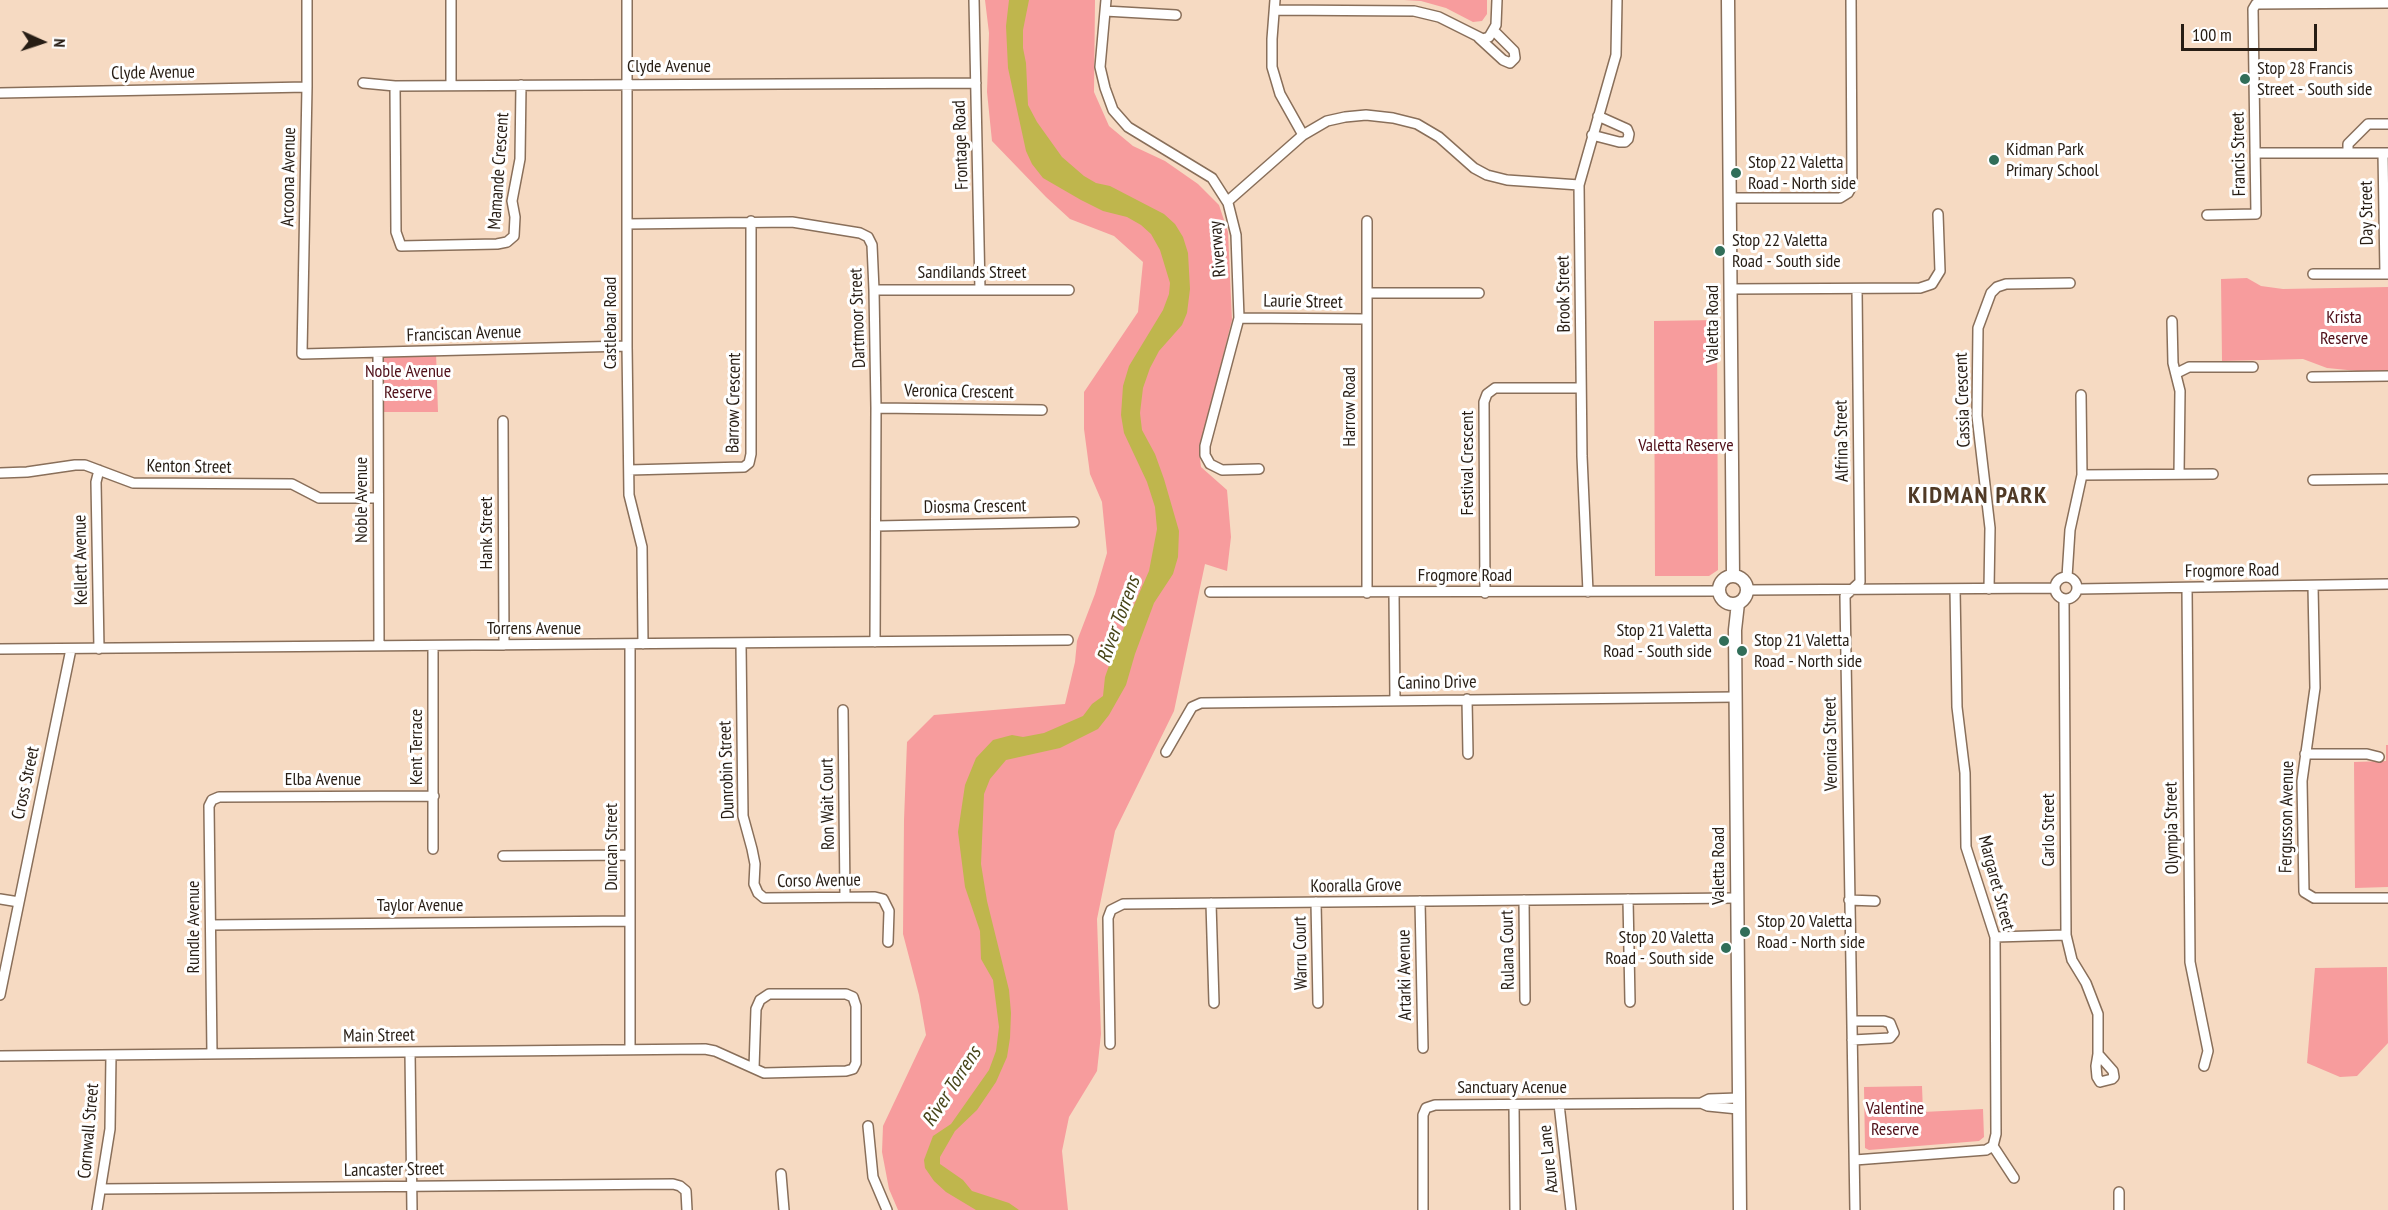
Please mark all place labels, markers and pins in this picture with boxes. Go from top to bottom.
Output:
place label: Stop 28 Francis Street - South side [2257,58,2372,100]
marker: Stop 28 Francis Street - South side [2238,72,2252,86]
place label: Kidman Park Primary School [2006,139,2099,182]
place label: Stop 22 Valetta Road - North side [1748,152,1856,195]
marker: Kidman Park Primary School [1987,153,2001,167]
marker: Stop 22 Valetta Road - North side [1729,166,1743,180]
place label: Stop 22 Valetta Road - South side [1732,230,1841,272]
marker: Stop 22 Valetta Road - South side [1713,244,1727,258]
place label: Stop 21 Valetta Road - South side [1603,620,1712,662]
place label: Stop 21 Valetta Road - North side [1754,630,1862,672]
marker: Stop 21 Valetta Road - South side [1717,634,1731,648]
marker: Stop 21 Valetta Road - North side [1735,644,1749,658]
place label: Stop 20 Valetta Road - North side [1757,911,1865,954]
marker: Stop 20 Valetta Road - North side [1738,925,1752,939]
place label: Stop 20 Valetta Road - South side [1605,927,1714,970]
marker: Stop 20 Valetta Road - South side [1719,941,1733,955]

